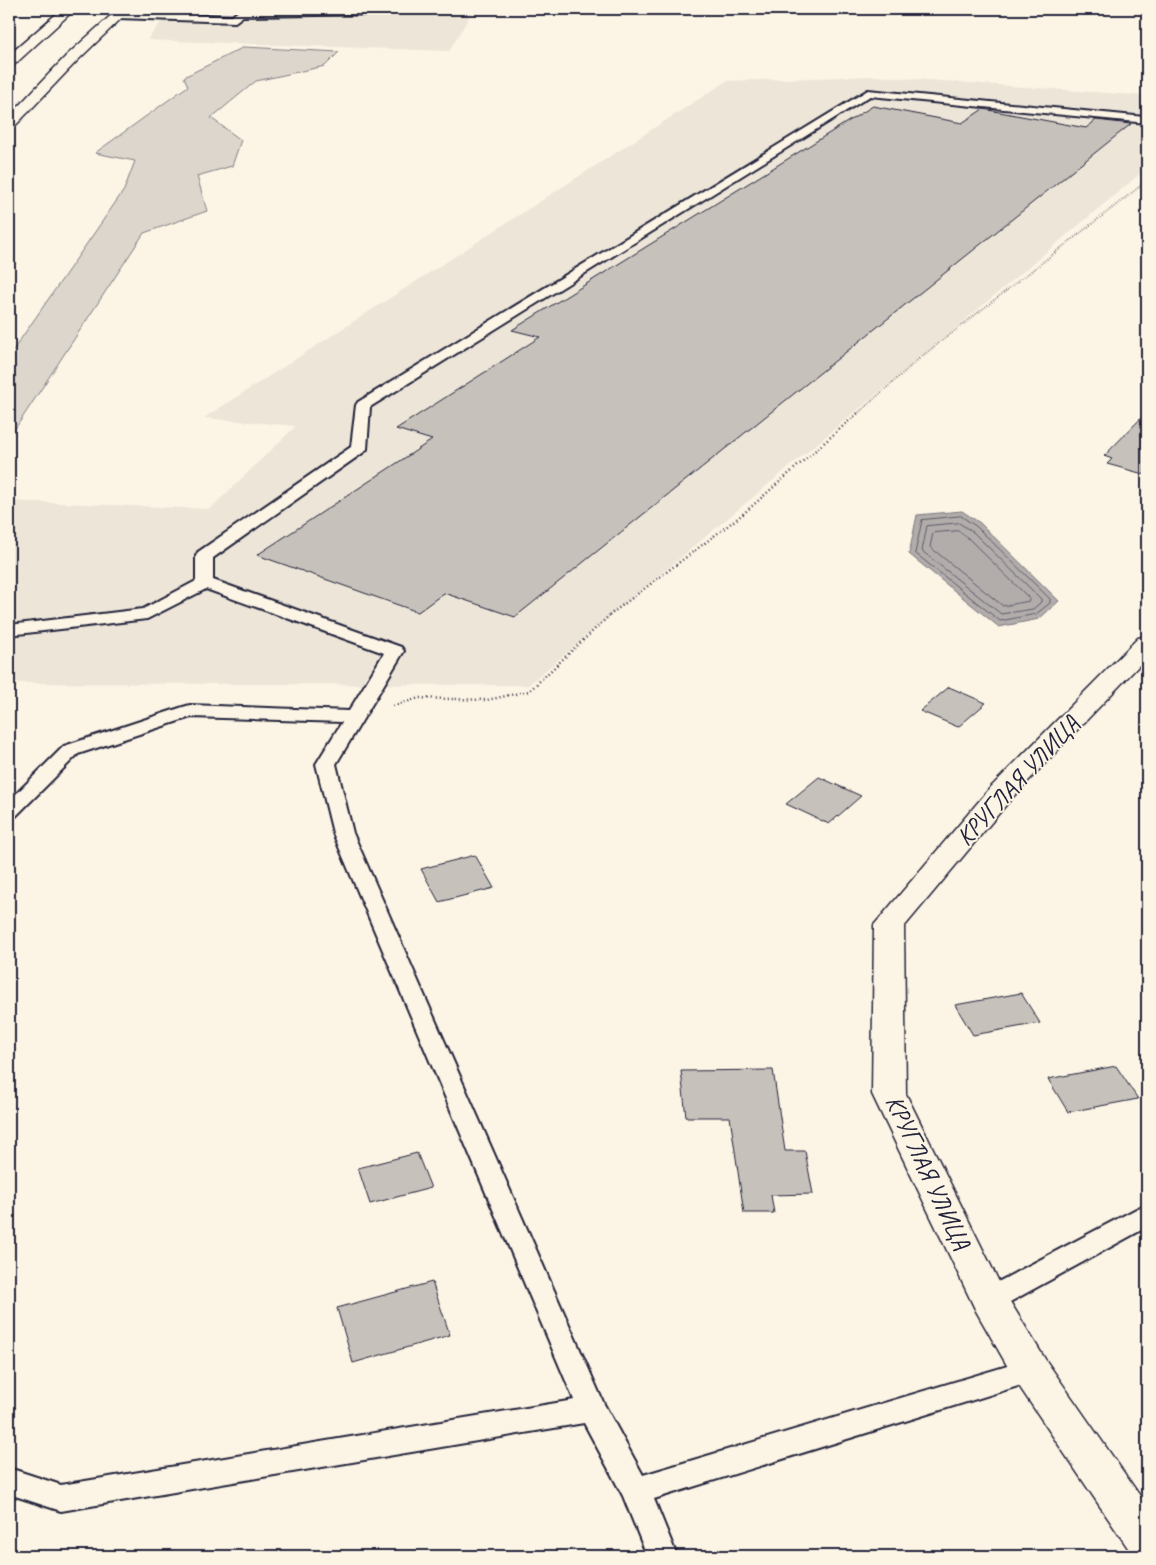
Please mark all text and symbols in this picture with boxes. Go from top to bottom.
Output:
street label: КРУГЛАЯ УЛИЦА [949,708,1087,853]
street label: КРУГЛАЯ УЛИЦА [878,1090,978,1255]

